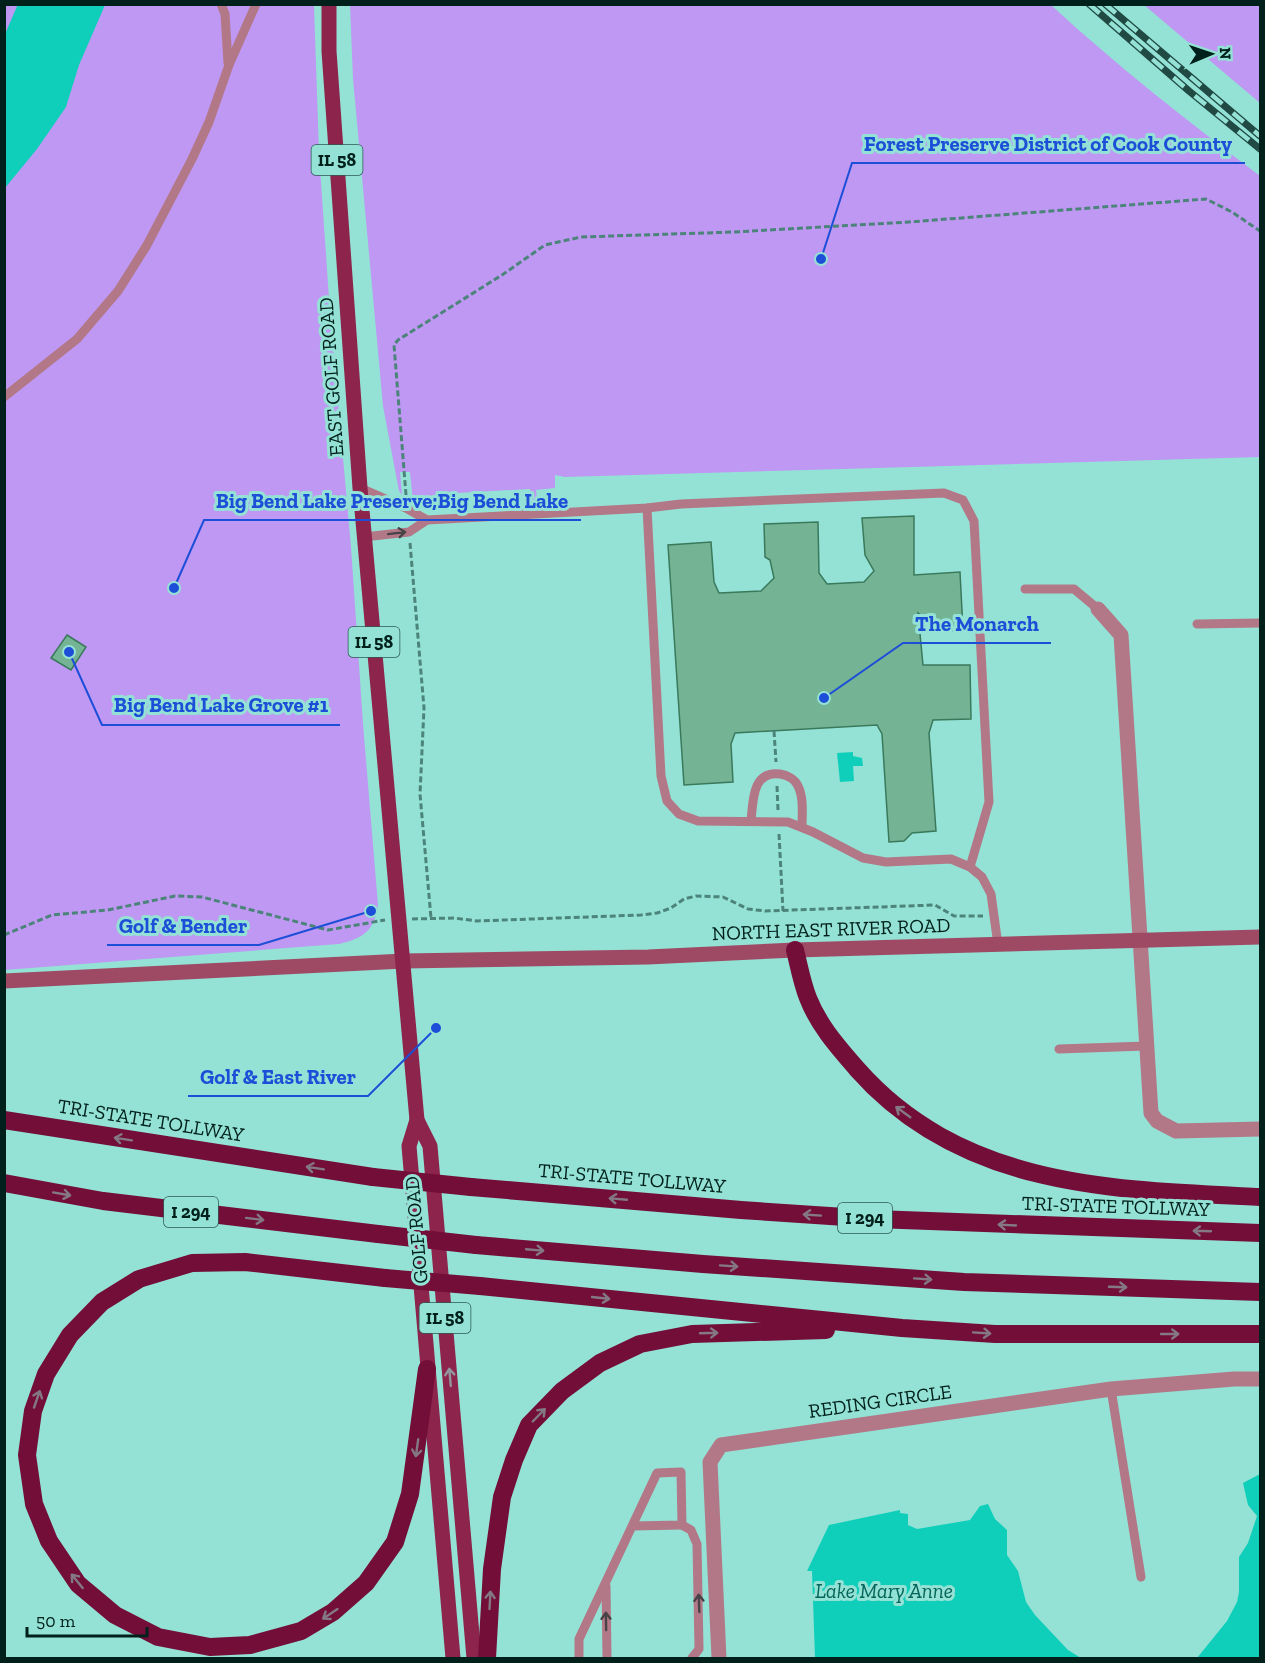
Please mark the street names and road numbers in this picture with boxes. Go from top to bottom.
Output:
road number: IL 58 [312,145,362,175]
street label: EAST GOLF ROAD [313,297,349,457]
road number: IL 58 [348,627,400,657]
street label: NORTH EAST RIVER ROAD [711,913,951,945]
street label: TRI-STATE TOLLWAY [56,1093,247,1147]
street label: TRI-STATE TOLLWAY [537,1158,728,1198]
street label: GOLF ROAD [399,1175,433,1285]
street label: TRI-STATE TOLLWAY [1021,1191,1211,1221]
road number: I 294 [164,1197,218,1227]
road number: I 294 [838,1203,892,1233]
road number: IL 58 [420,1303,470,1333]
street label: REDING CIRCLE [807,1379,953,1423]

